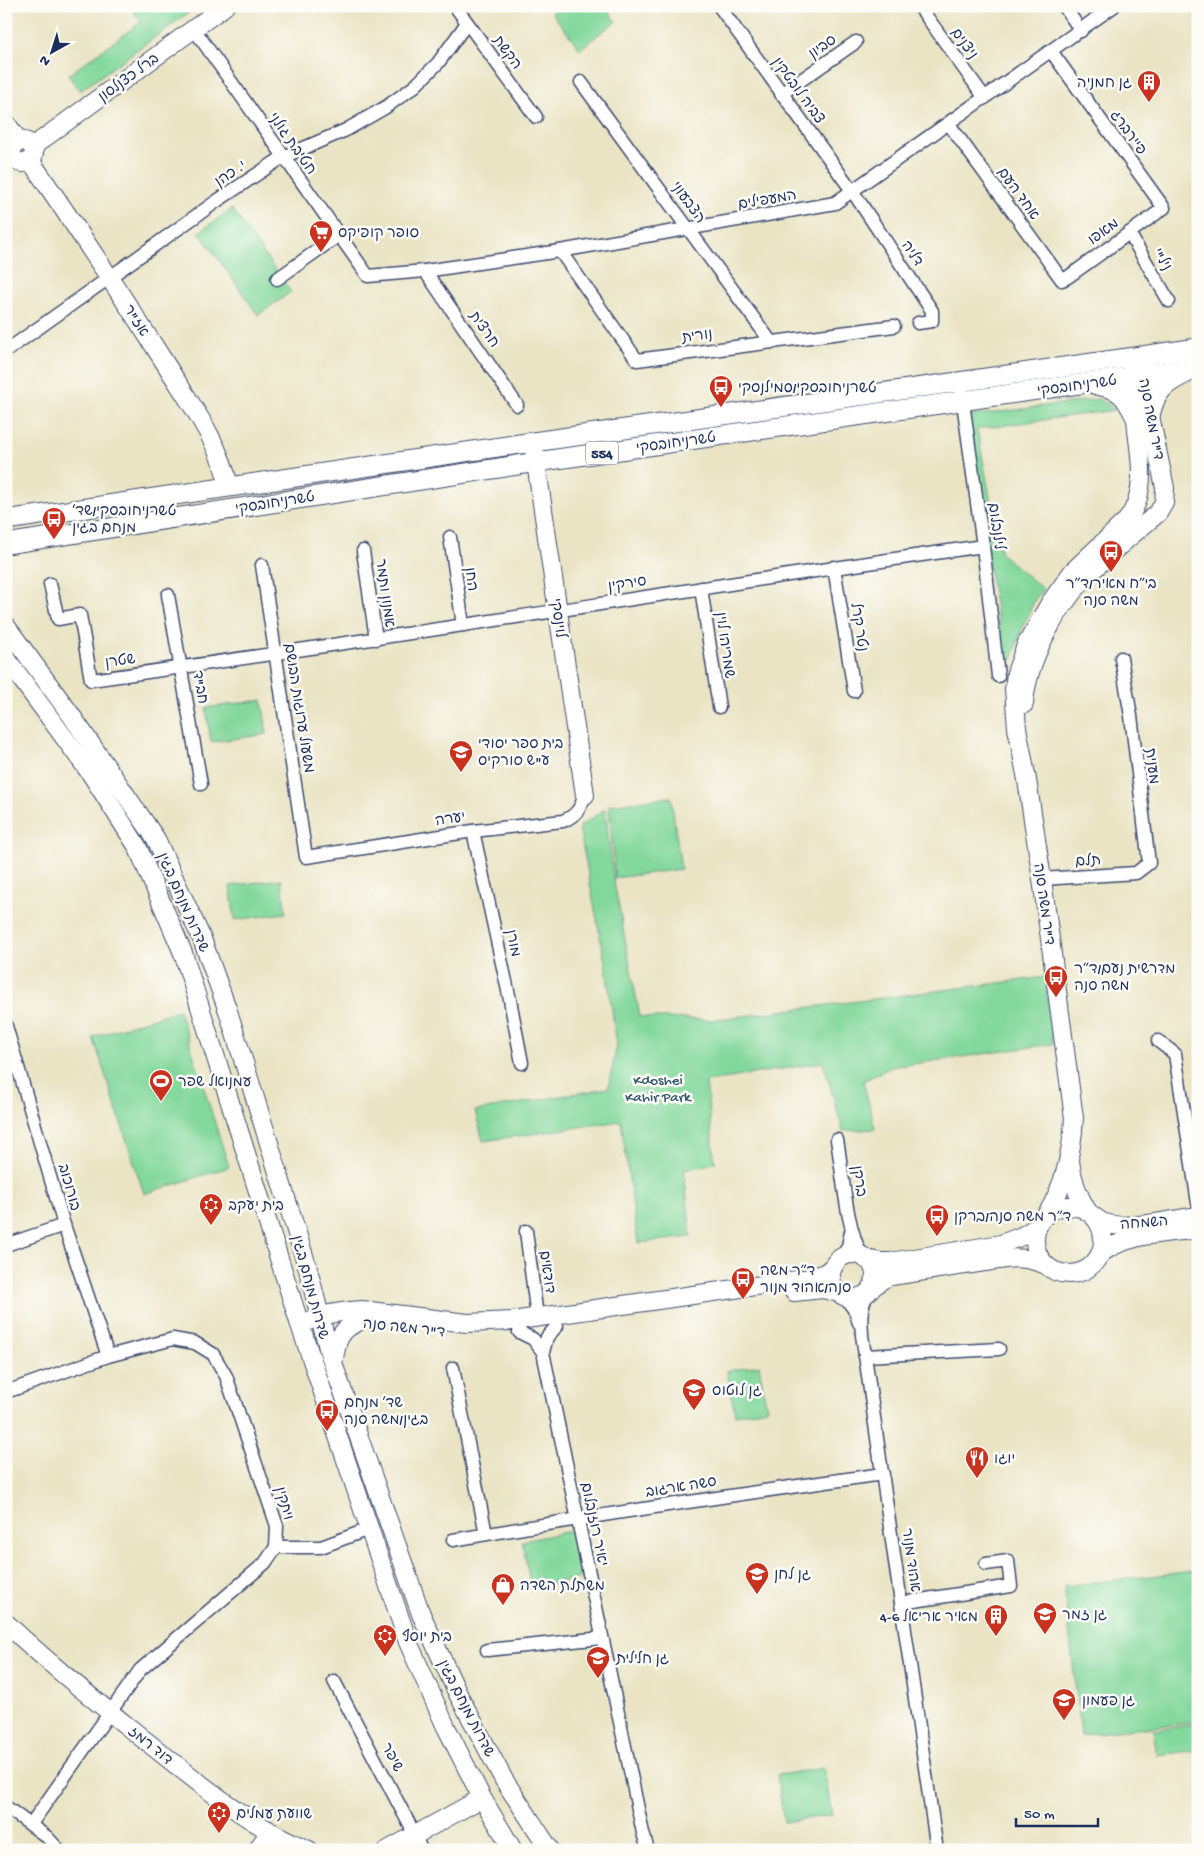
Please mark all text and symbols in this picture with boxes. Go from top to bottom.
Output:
street label: ניצנים [946,25,981,63]
north arrow [28,28,78,78]
street label: הקשת [487,32,525,74]
street label: סביון [806,32,841,64]
street label: ברל כצנלסון [95,50,163,107]
text: N [36,51,54,70]
street label: צביה לובטקין [767,54,828,128]
building icon: גן חמניה [1136,69,1162,103]
place label: גן חמניה [1077,75,1132,93]
street label: פיירברג [1105,107,1150,159]
street label: חטיבת גולני [263,109,320,179]
street label: י. כהן [212,158,250,192]
street label: אחד העם [992,164,1042,224]
street label: הצבעוני [666,179,709,228]
street label: המעפילים [736,186,798,215]
street label: מאפו [1085,215,1123,250]
supermarket icon: סופר קופיקס [308,219,334,253]
place label: סופר קופיקס [338,225,419,243]
street label: דליה [896,237,927,270]
street label: ניל"י [1148,245,1176,275]
street label: אז"ר [119,302,152,340]
street label: חרצית [464,308,502,352]
street label: נורית [680,326,714,348]
street label: טשרניחובסקי [1036,372,1118,401]
bus stop icon: טשרניחובסקי/סמילנסקי [708,374,734,408]
street label: ד"ר משה סנה [1133,377,1167,462]
place label: טשרניחובסקי/סמילנסקי [738,379,877,398]
street label: טשרניחובסקי [635,429,717,458]
road number: 554 [586,442,618,464]
street label: טשרניחובסקי [234,489,316,519]
street label: לילנבלום [983,501,1008,552]
place label: טשרניחובסקי/שד׳ מנחם בגין [72,503,177,538]
bus stop icon: טשרניחובסקי/שד׳ מנחם בגין [41,506,67,540]
bus stop icon: בי״ח מאיר/ד״ר משה סנה [1098,539,1124,573]
street label: אמנון ותמר [370,558,398,629]
street label: החן [459,566,481,592]
street label: סירקין [607,573,648,597]
place label: בי״ח מאיר/ד״ר משה סנה [1066,576,1157,611]
street label: לוינסקי [545,597,570,640]
street label: נטר קרל [845,601,872,653]
street label: שמריהו לוין [710,611,739,680]
street label: משעול ערוגות הבושם [279,642,318,774]
street label: שטרן [104,651,137,673]
street label: חב"ד [187,669,211,706]
place label: בית ספר יסודי ע"ש סורקיס [478,736,564,771]
school or university icon: בית ספר יסודי ע"ש סורקיס [448,739,474,773]
street label: מענית [1140,747,1162,785]
street label: יערה [434,809,467,831]
street label: שדרות מנחם בגין [152,850,212,955]
street label: תלם [1075,851,1102,872]
street label: ד"ר משה סנה [1028,862,1058,946]
street label: מורן [500,928,524,959]
place label: מדרשית נעם/ד״ר משה סנה [1074,961,1176,996]
bus stop icon: מדרשית נעם/ד״ר משה סנה [1043,964,1069,998]
sports icon: עמנואל שפר [148,1068,174,1102]
park label: Kdoshei Kahir Park [625,1072,692,1107]
place label: עמנואל שפר [178,1073,252,1092]
street label: בורוכוב [53,1162,83,1213]
street label: ברקן [847,1164,869,1198]
synagogue icon: בית יעקב [198,1192,224,1226]
place label: בית יעקב [228,1198,284,1216]
bus stop icon: ד״ר משה סנה/ברקן [924,1203,950,1237]
place label: ד״ר משה סנה/ברקן [954,1209,1071,1227]
street label: השמחה [1119,1213,1169,1235]
street label: שדרות מנחם בגין [286,1233,332,1342]
street label: דודאים [534,1249,558,1295]
place label: ד״ר משה סנה/אהוד מנור [760,1263,851,1298]
bus stop icon: ד״ר משה סנה/אהוד מנור [730,1266,756,1300]
street label: ד"ר משה סנה [362,1316,446,1342]
school or university icon: גן לוטוס [681,1377,707,1411]
place label: גן לוטוס [712,1382,762,1401]
place label: שד׳ מנחם בגין/משה סנה [344,1395,429,1430]
bus stop icon: שד׳ מנחם בגין/משה סנה [314,1398,340,1432]
restaurant icon: יוגו [964,1445,990,1479]
place label: יוגו [994,1451,1015,1469]
street label: סשה ארגוב [644,1473,718,1502]
street label: יאיר רוזנבלום [575,1481,612,1568]
street label: ויתקין [270,1485,296,1522]
street label: אהוד מנור [897,1527,923,1593]
school or university icon: גן לחן [744,1561,770,1595]
place label: גן לחן [774,1566,811,1585]
shop icon: משתלת השדה [490,1572,516,1606]
place label: משתלת השדה [520,1577,605,1596]
school or university icon: גן זמר [1032,1601,1058,1635]
building icon: מאיר אריאל 4-6 [983,1603,1009,1637]
place label: גן זמר [1062,1607,1107,1625]
place label: מאיר אריאל 4-6 [880,1608,978,1627]
synagogue icon: בית יוסף [372,1623,398,1657]
place label: בית יוסף [402,1628,452,1647]
school or university icon: גן חלילית [585,1645,611,1679]
place label: גן חלילית [615,1650,669,1669]
street label: שדרות מנחם בגין [433,1657,498,1761]
school or university icon: גן פעמון [1051,1687,1077,1721]
place label: גן פעמון [1082,1693,1135,1711]
street label: דוד רמז [124,1723,176,1770]
street label: שיפר [376,1740,406,1776]
scale bar [1016,1796,1099,1828]
synagogue icon: שוועת עמלים [206,1800,232,1834]
place label: שוועת עמלים [236,1805,312,1824]
text: 50 m [1024,1806,1055,1824]

